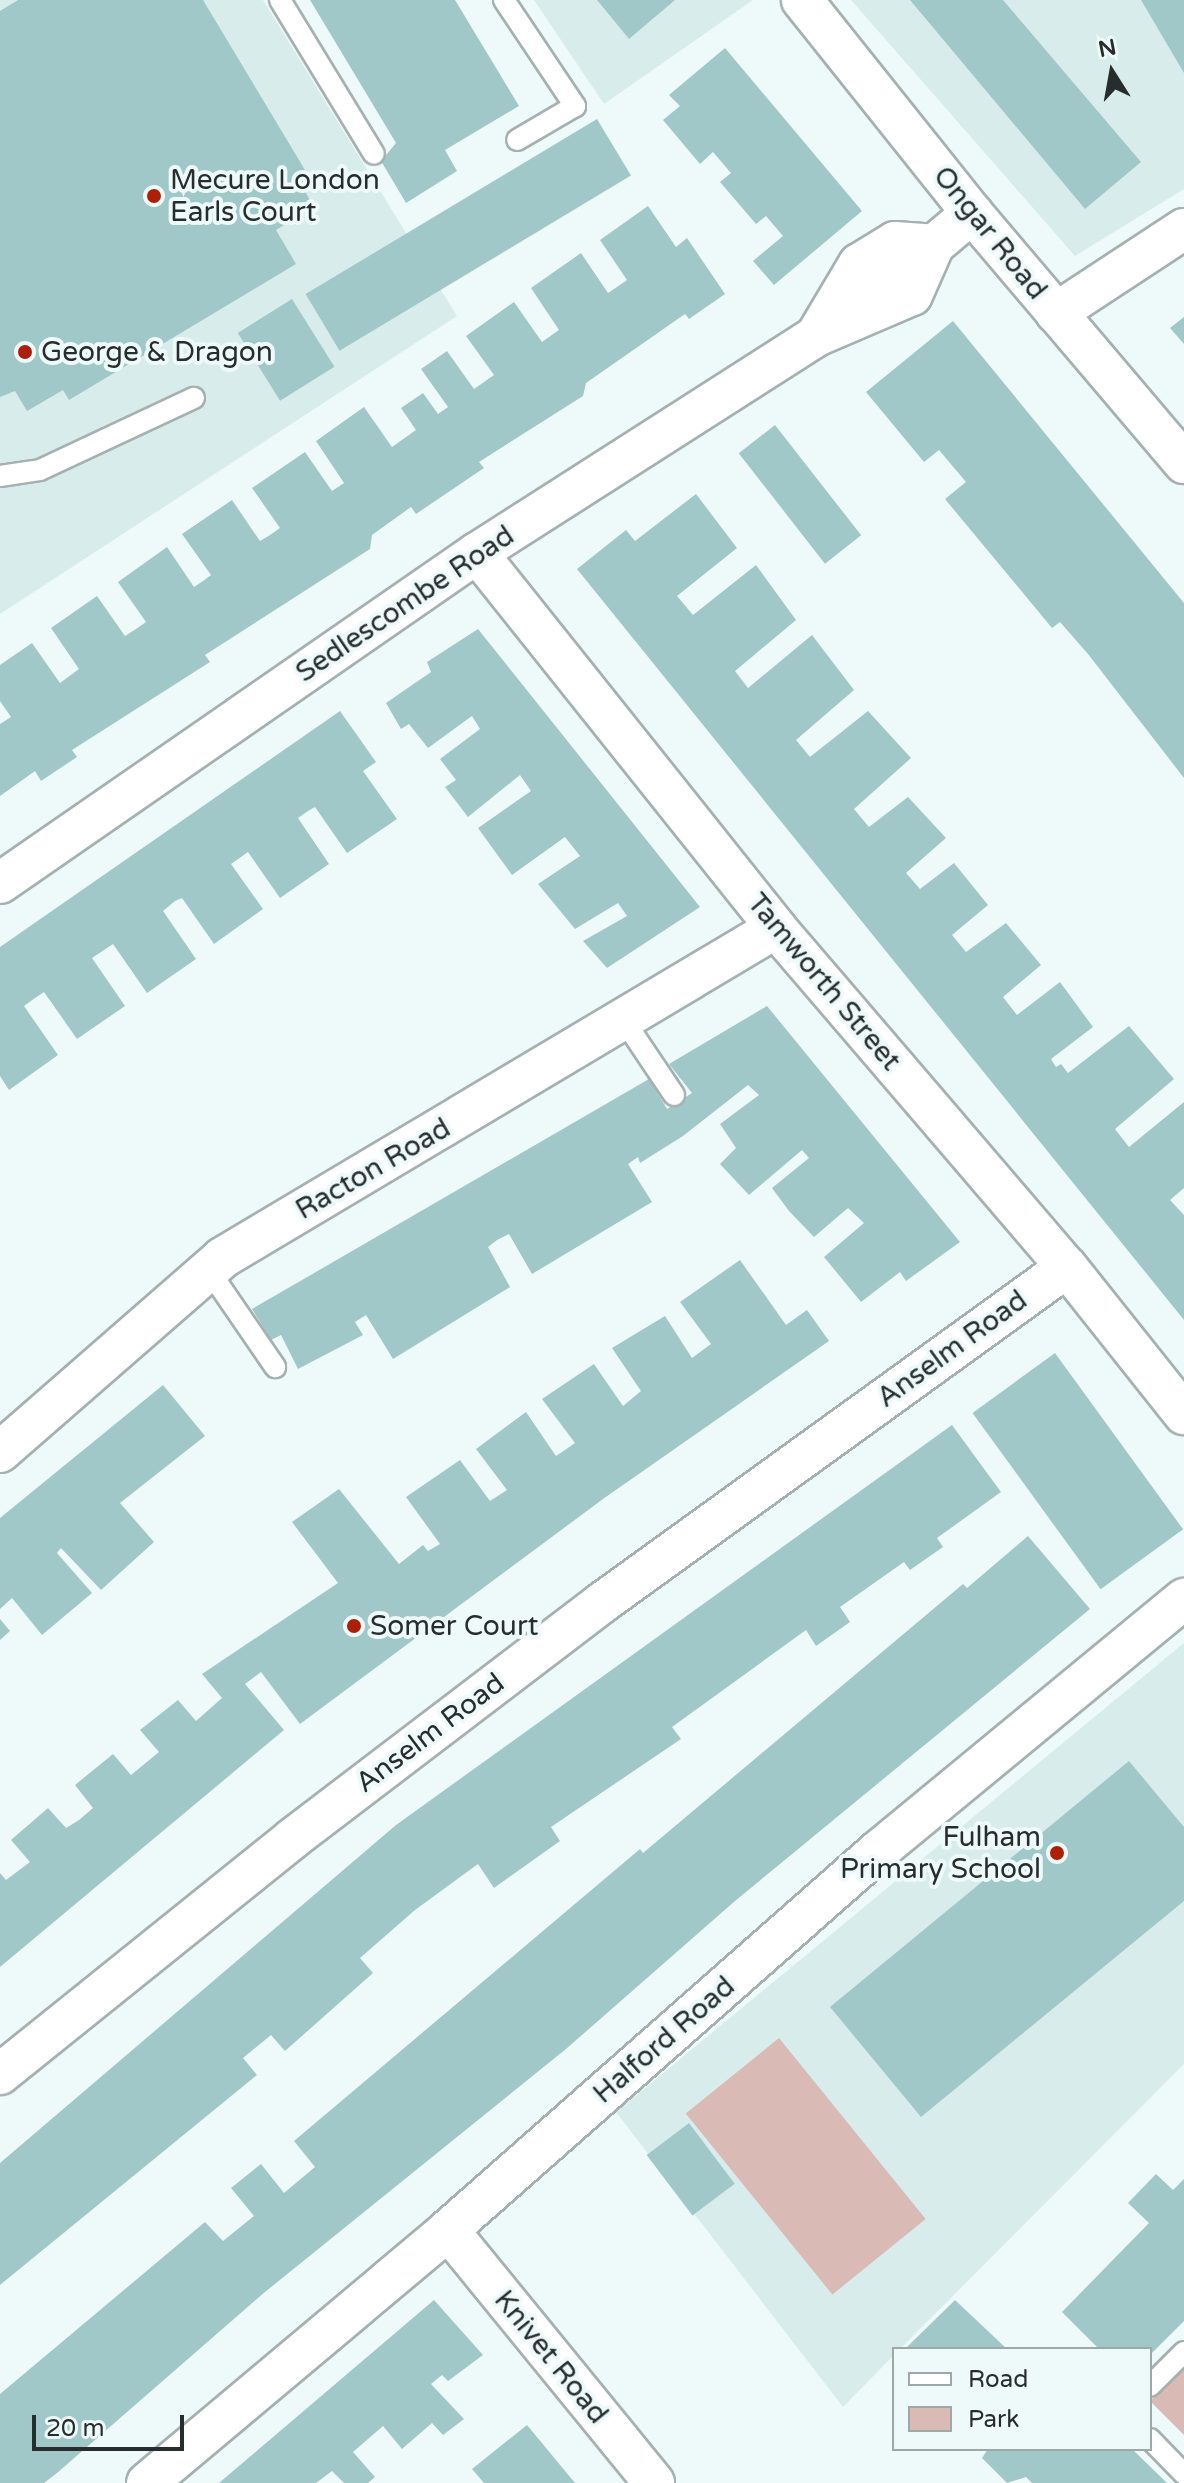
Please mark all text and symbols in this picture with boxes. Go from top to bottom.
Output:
north arrow [1072,32,1152,112]
text: N [1096,34,1119,63]
street label: Ongar Road [926,160,1054,306]
place label: Mecure London Earls Court [170,163,380,229]
marker: Mecure London Earls Court [145,187,163,205]
place label: George & Dragon [41,335,273,369]
marker: George & Dragon [16,343,34,361]
street label: Sedlescombe Road [290,519,520,689]
street label: Tamworth Street [740,887,908,1077]
street label: Racton Road [290,1111,456,1227]
street label: Anselm Road [870,1283,1034,1415]
place label: Somer Court [370,1609,538,1643]
marker: Somer Court [345,1617,363,1635]
street label: Anselm Road [349,1666,511,1800]
place label: Fulham Primary School [840,1820,1041,1886]
marker: Fulham Primary School [1048,1844,1066,1862]
street label: Halford Road [586,1969,742,2111]
street label: Knivet Road [487,2284,615,2430]
legend [892,2347,1152,2451]
text: Road [968,2365,1028,2394]
scale bar [36,2399,188,2449]
text: Park [968,2405,1019,2434]
text: 20 m [46,2414,104,2443]

